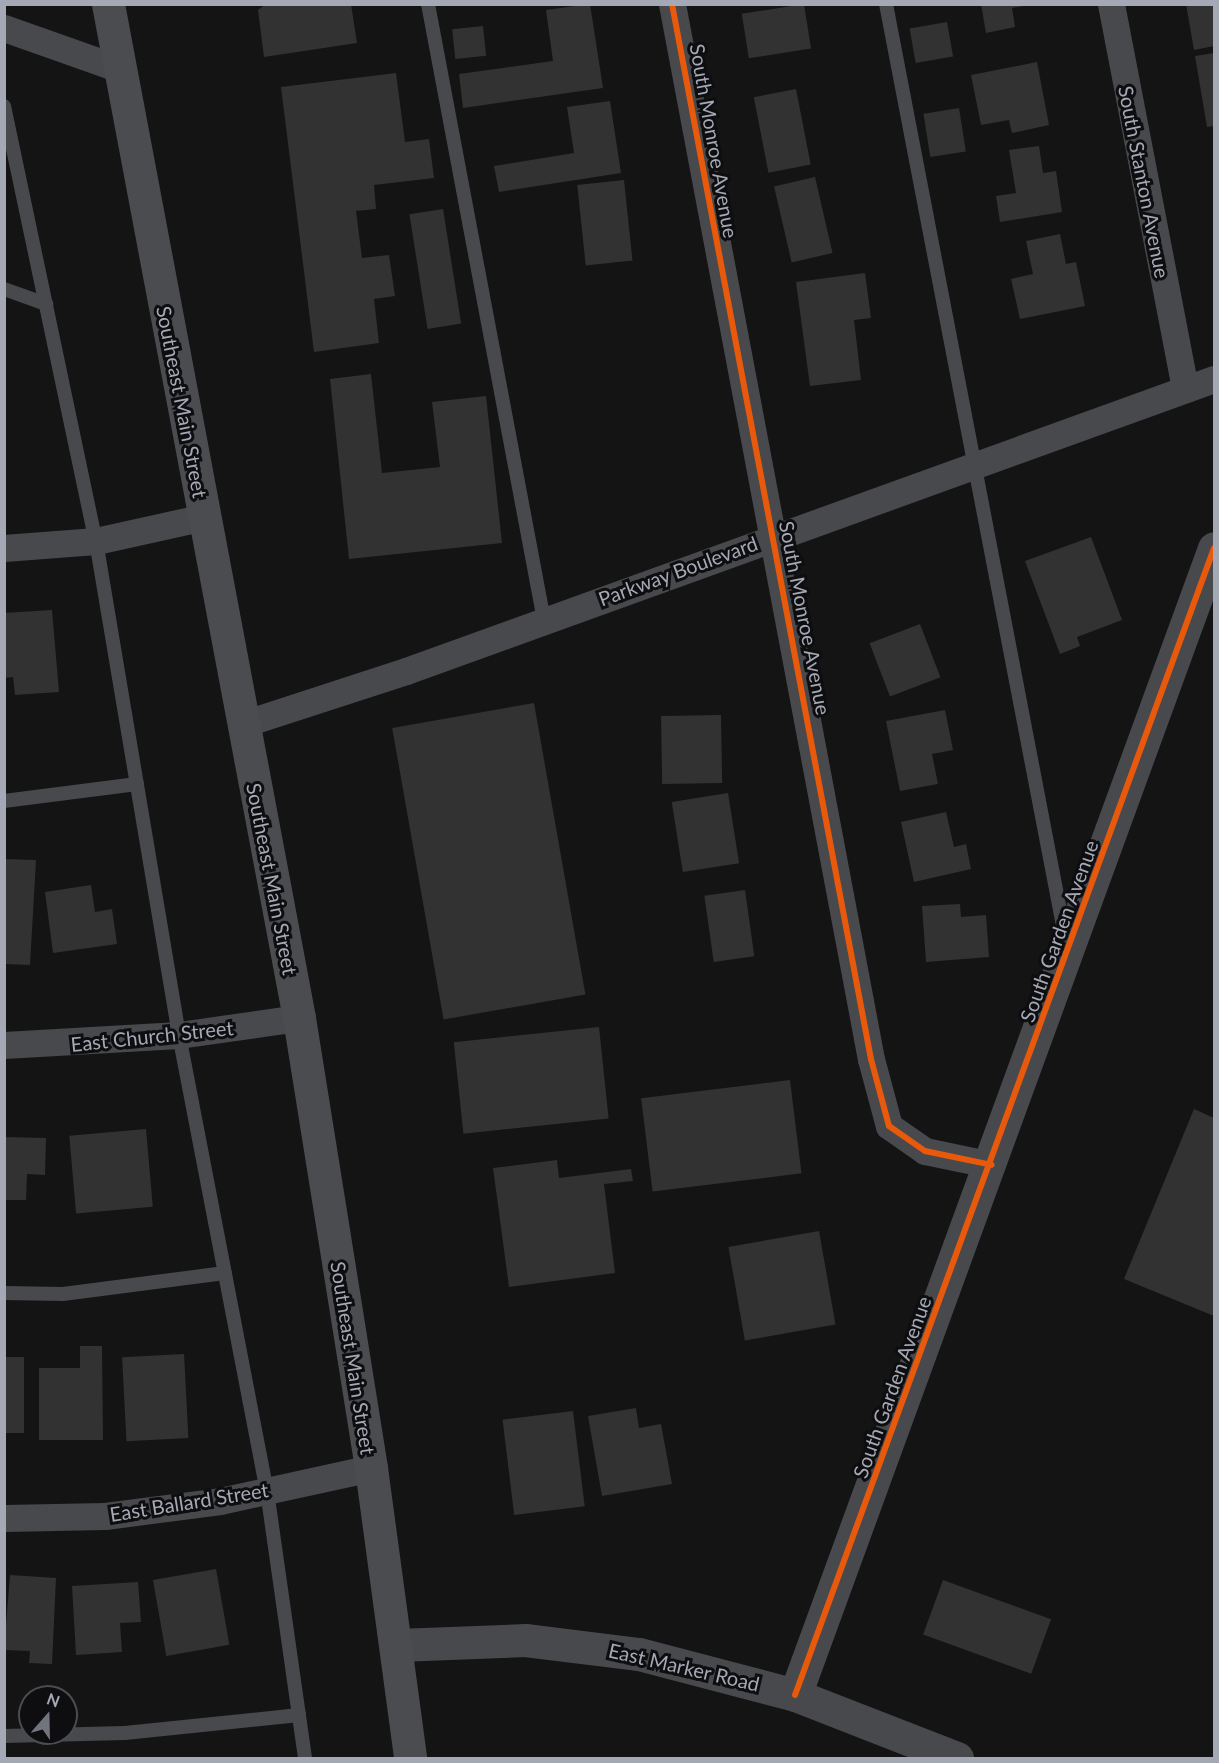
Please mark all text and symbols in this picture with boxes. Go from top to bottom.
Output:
street label: South Monroe Avenue [685,42,743,240]
street label: South Stanton Avenue [1114,83,1174,281]
street label: Southeast Main Street [152,304,212,500]
street label: South Monroe Avenue [774,519,836,717]
street label: Parkway Boulevard [595,531,761,611]
street label: Southeast Main Street [242,781,302,977]
street label: South Garden Avenue [1015,837,1103,1025]
street label: East Church Street [70,1016,234,1056]
street label: Southeast Main Street [326,1260,380,1456]
street label: South Garden Avenue [848,1293,936,1481]
street label: East Ballard Street [108,1478,270,1526]
street label: East Marker Road [606,1638,762,1696]
north arrow [18,1685,78,1745]
text: N [45,1688,63,1711]

